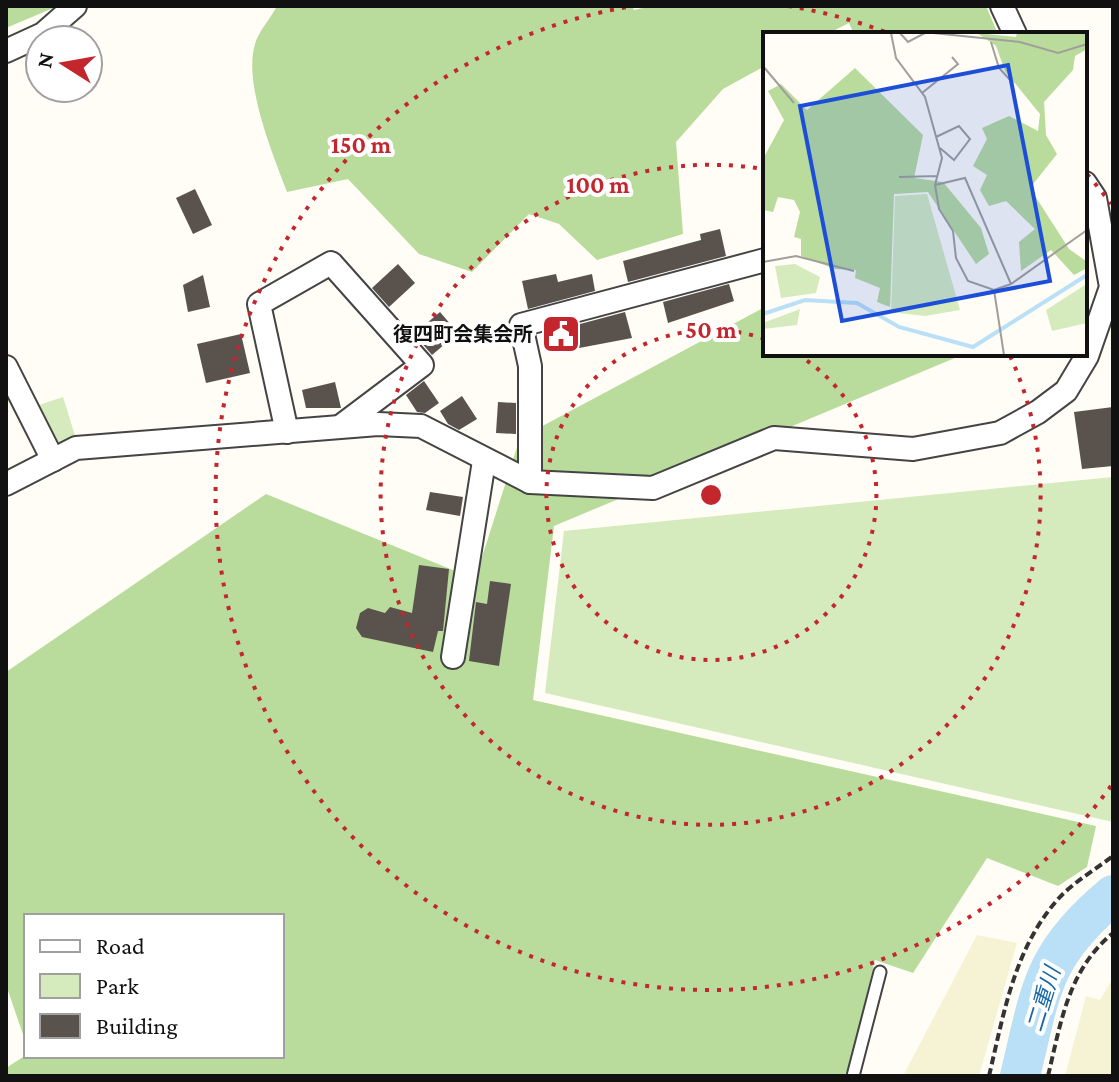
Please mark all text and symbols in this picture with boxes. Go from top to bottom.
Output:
north arrow [24,24,104,104]
inset map [763,32,1087,356]
text: N [31,51,59,70]
text: 150 m [331,131,392,158]
text: 100 m [566,171,630,198]
public building icon: 復四町会集会所 [540,313,582,355]
text: 50 m [685,316,737,343]
place label: 復四町会集会所 [393,323,533,345]
centre of rings [697,481,725,509]
legend [24,914,284,1058]
text: Road [96,932,145,959]
water label: 二重川 [1022,962,1066,1034]
text: Park [96,972,139,999]
text: Building [96,1012,178,1039]

